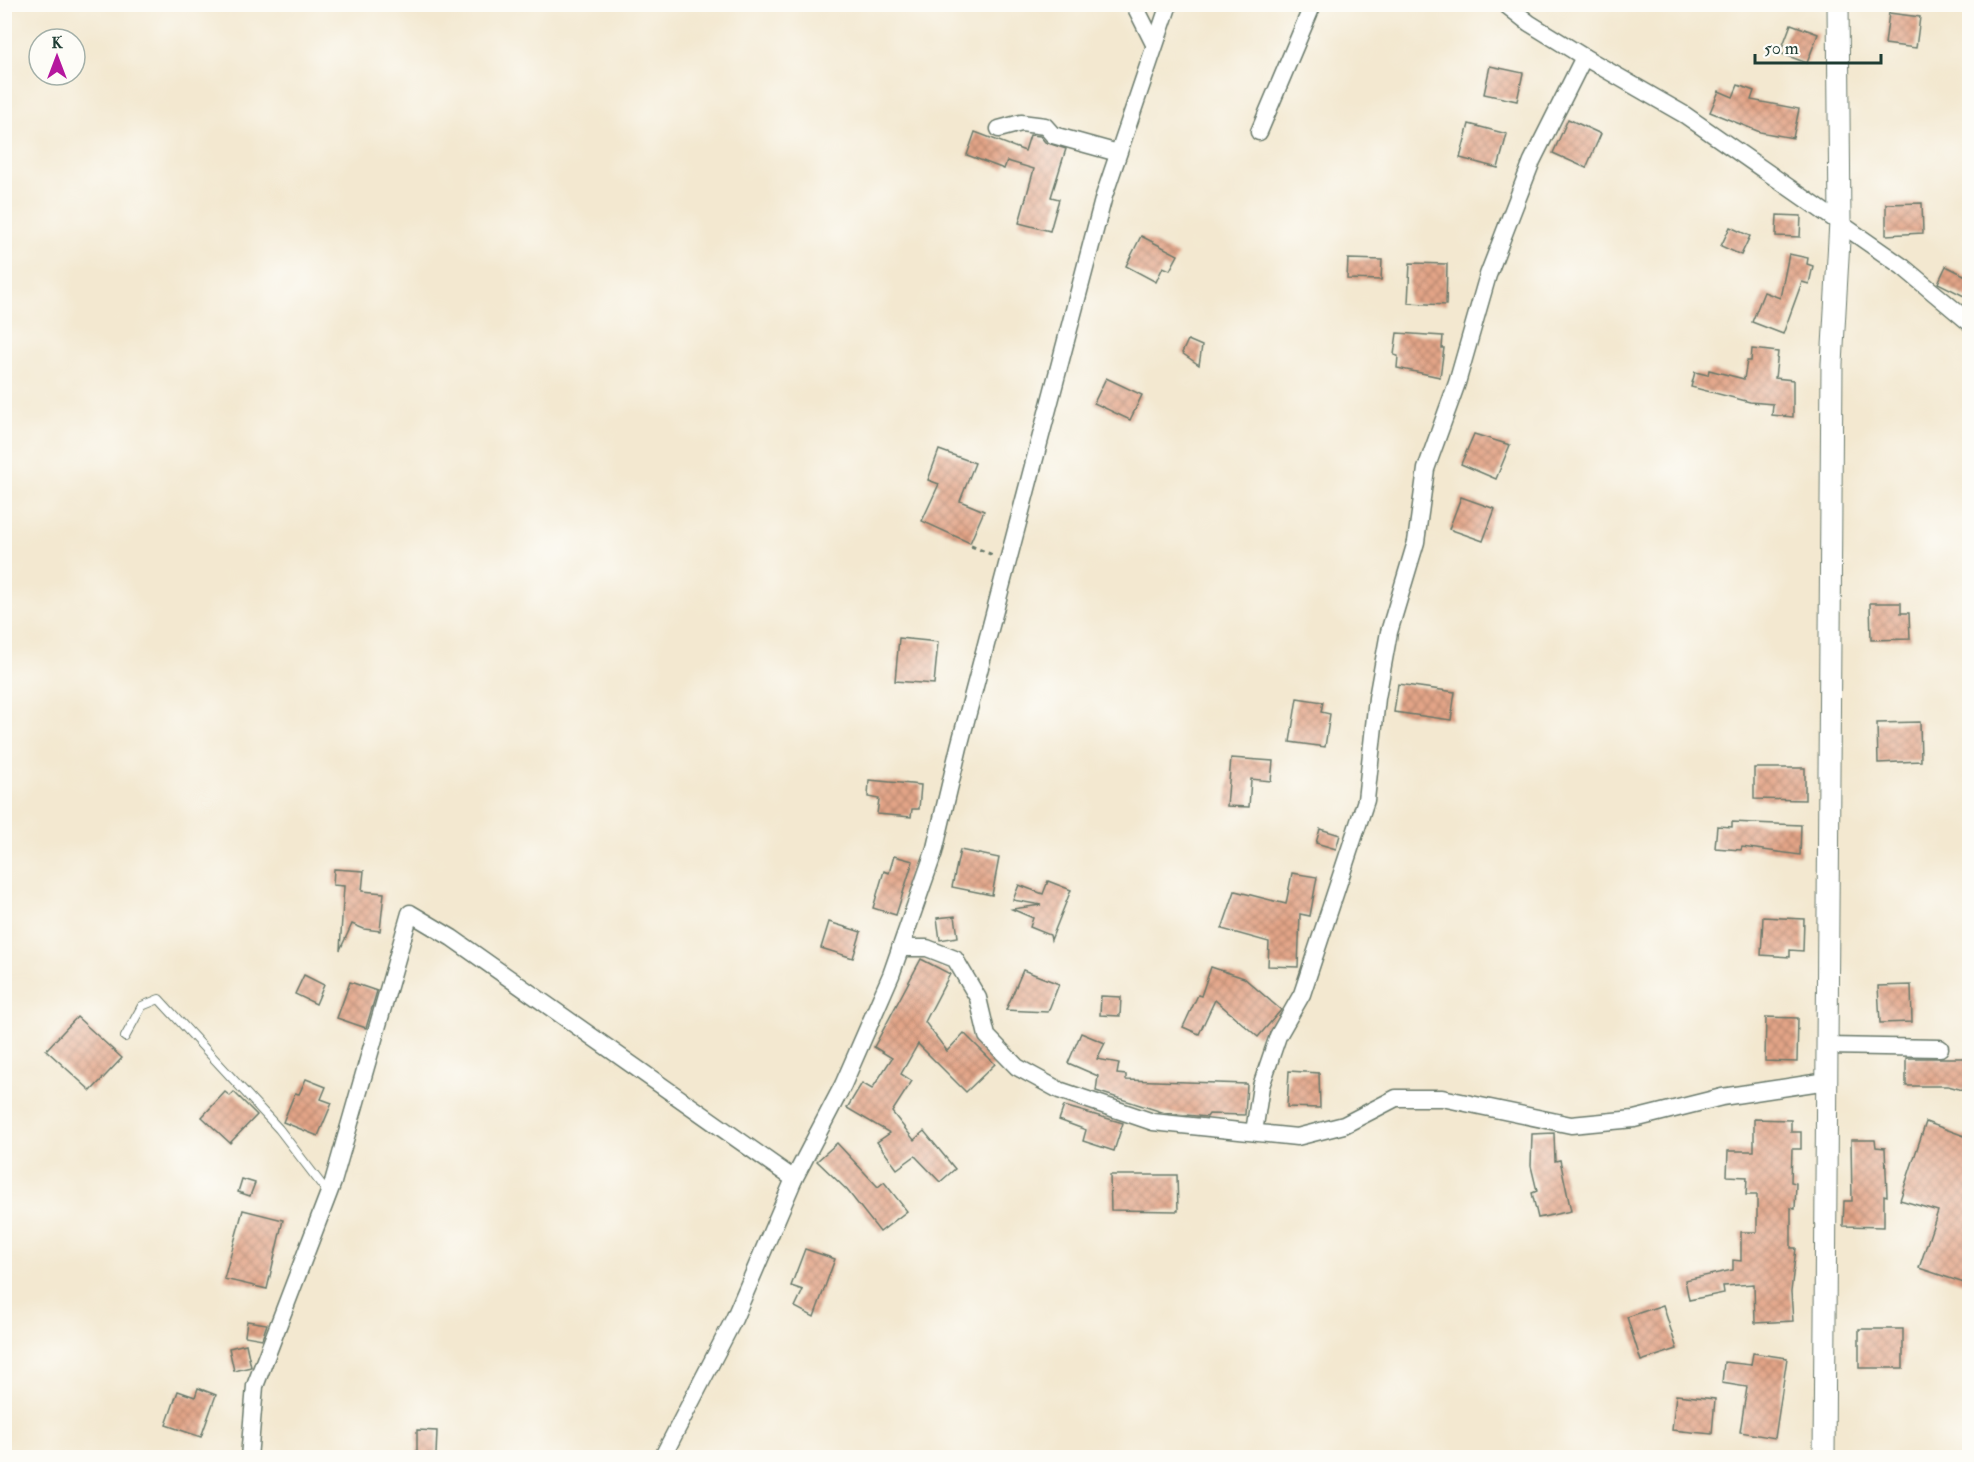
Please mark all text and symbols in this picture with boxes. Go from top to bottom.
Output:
north arrow [27,27,87,87]
scale bar [1755,27,1881,65]
text: K [51,33,63,53]
text: 50 m [1764,37,1799,60]

